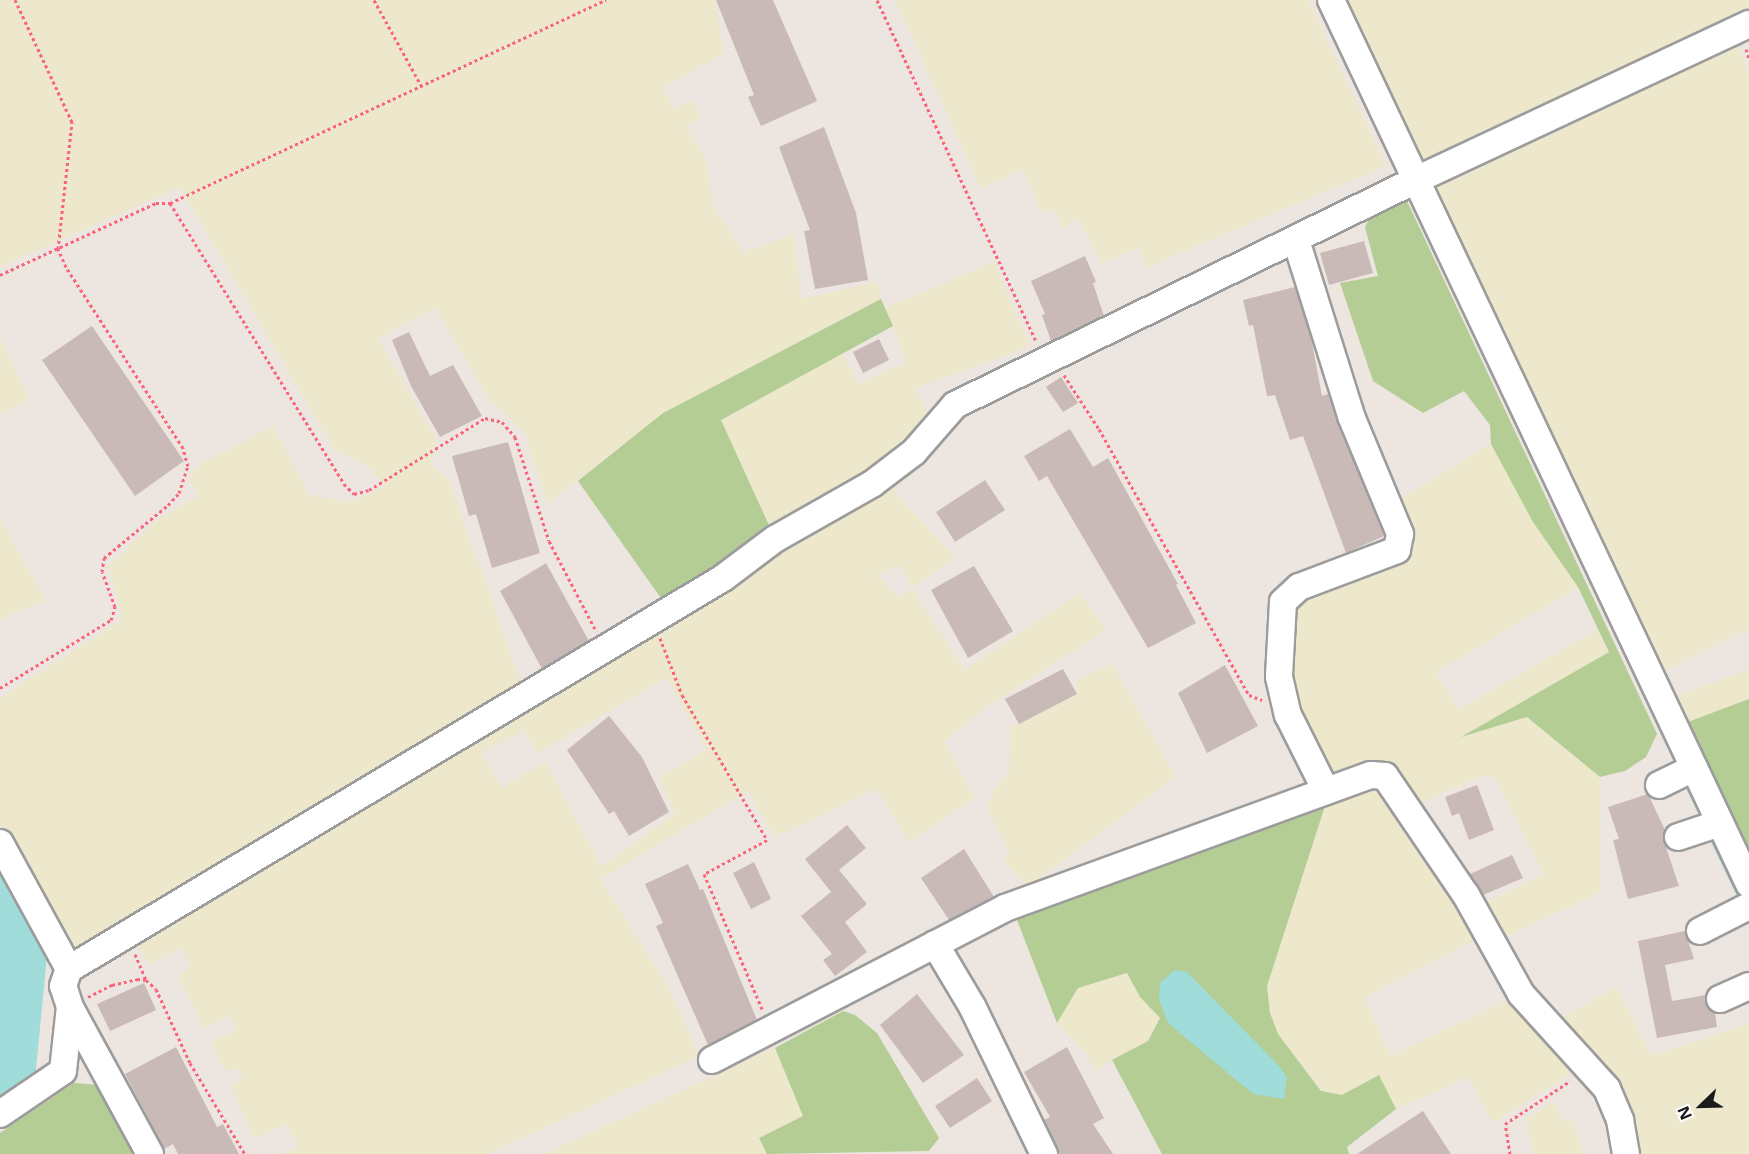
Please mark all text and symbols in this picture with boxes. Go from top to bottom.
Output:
north arrow [1671,1076,1731,1136]
text: N [1672,1103,1697,1123]

